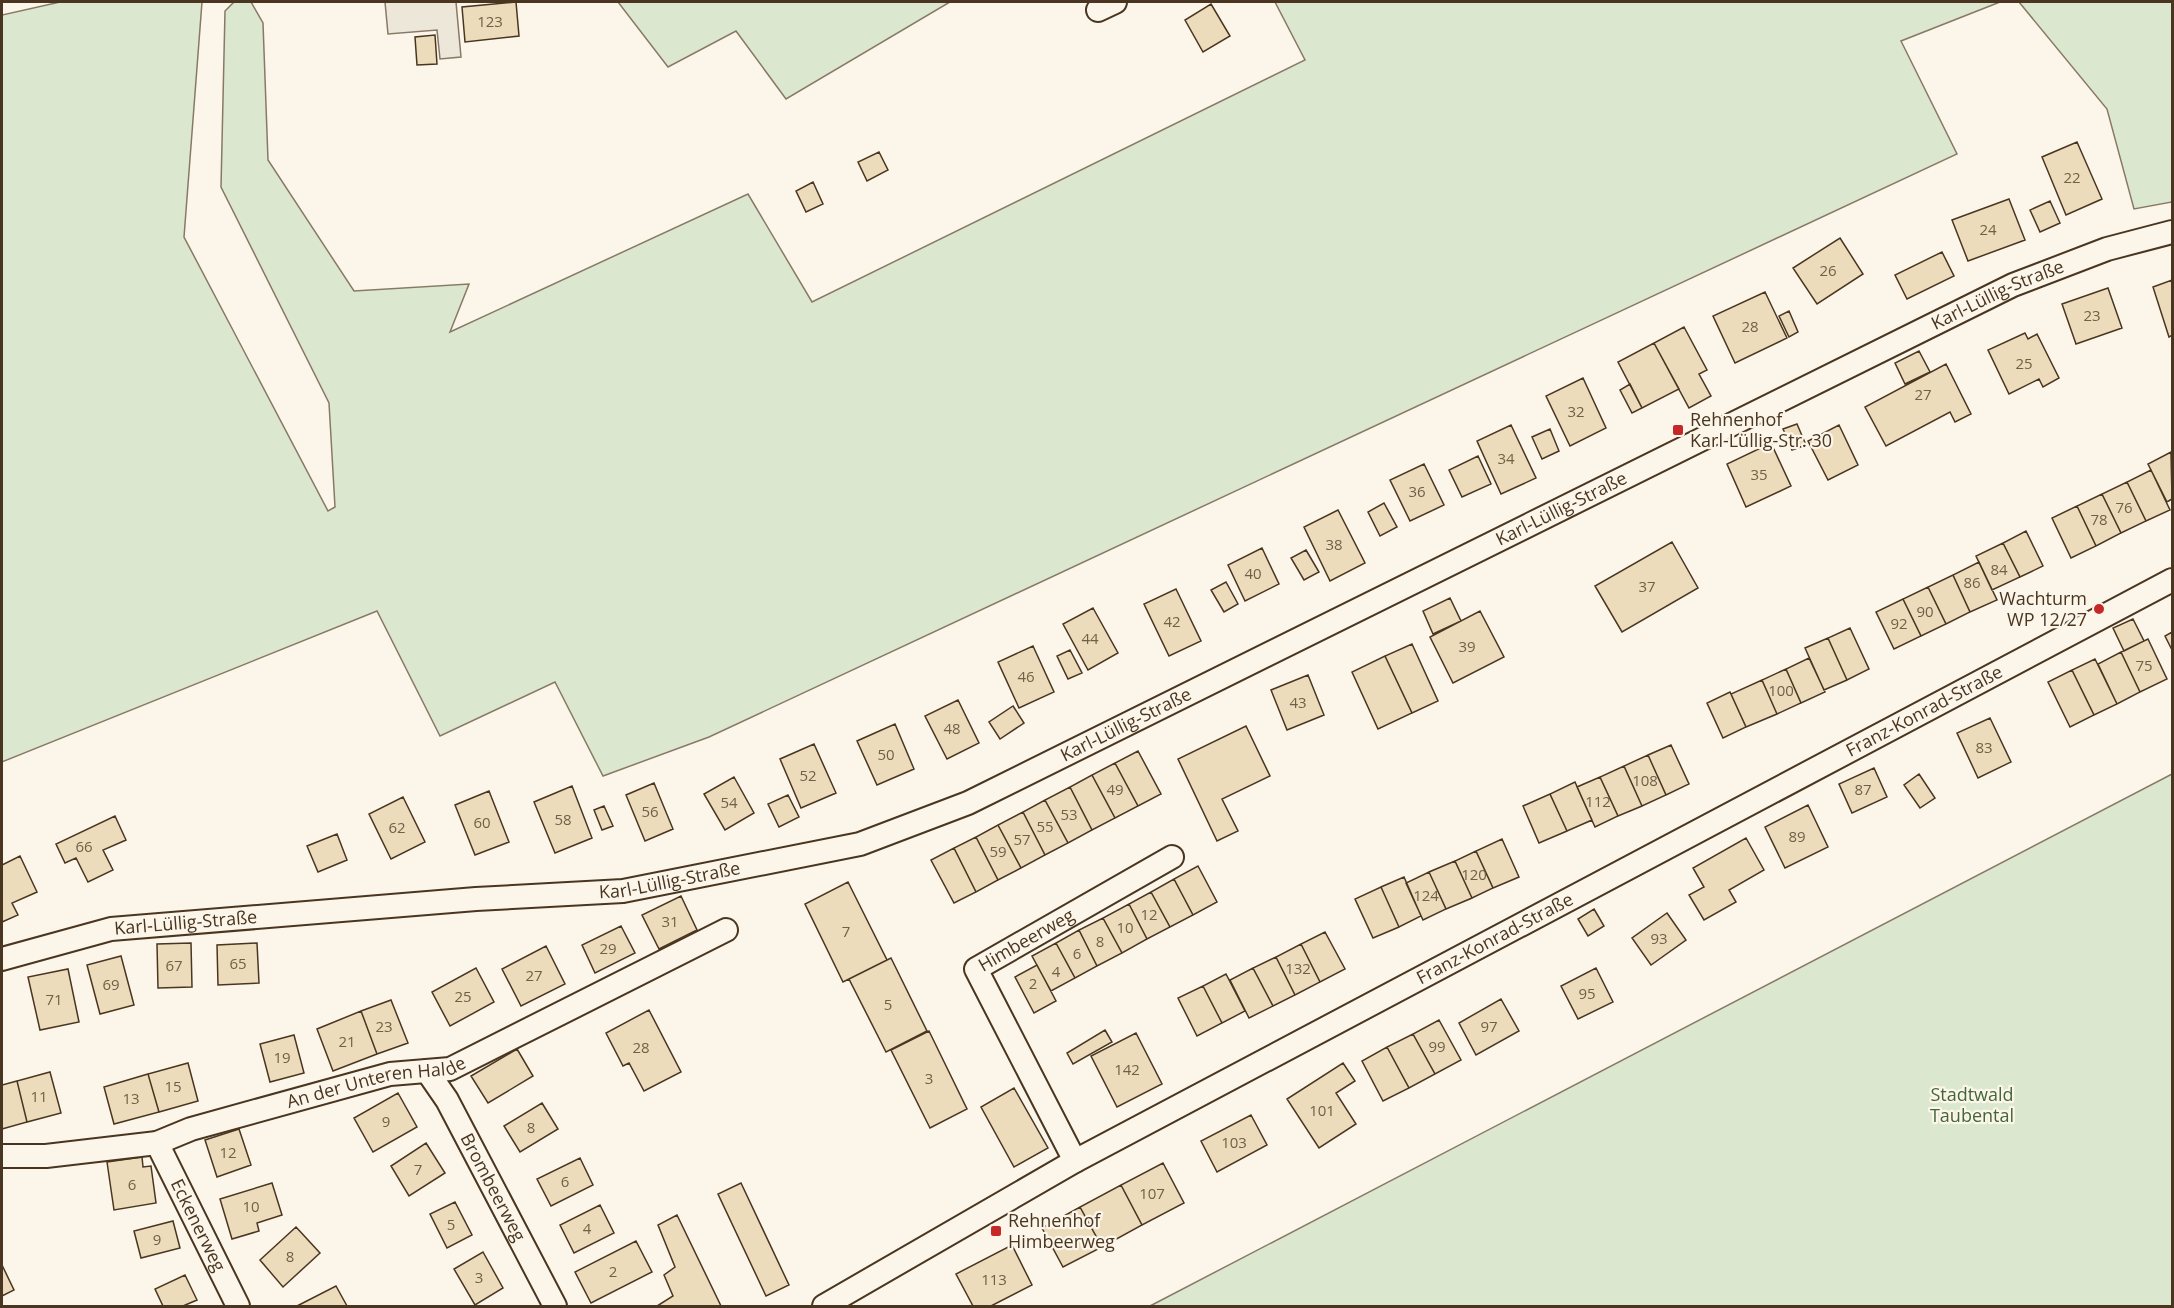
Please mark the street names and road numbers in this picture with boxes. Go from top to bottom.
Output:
street label: Karl-Lüllig-Straße [1927,254,2067,335]
street label: Karl-Lüllig-Straße [1491,465,1631,551]
street label: Franz-Konrad-Straße [1841,659,2006,762]
street label: Karl-Lüllig-Straße [1056,681,1195,766]
street label: Karl-Lüllig-Straße [598,855,742,903]
street label: Franz-Konrad-Straße [1412,886,1577,989]
street label: Himbeerweg [973,902,1078,976]
street label: Karl-Lüllig-Straße [113,904,258,940]
street label: An der Unteren Halde [284,1050,470,1113]
street label: Brombeerweg [456,1129,532,1245]
street label: Eckenerweg [166,1175,232,1276]

